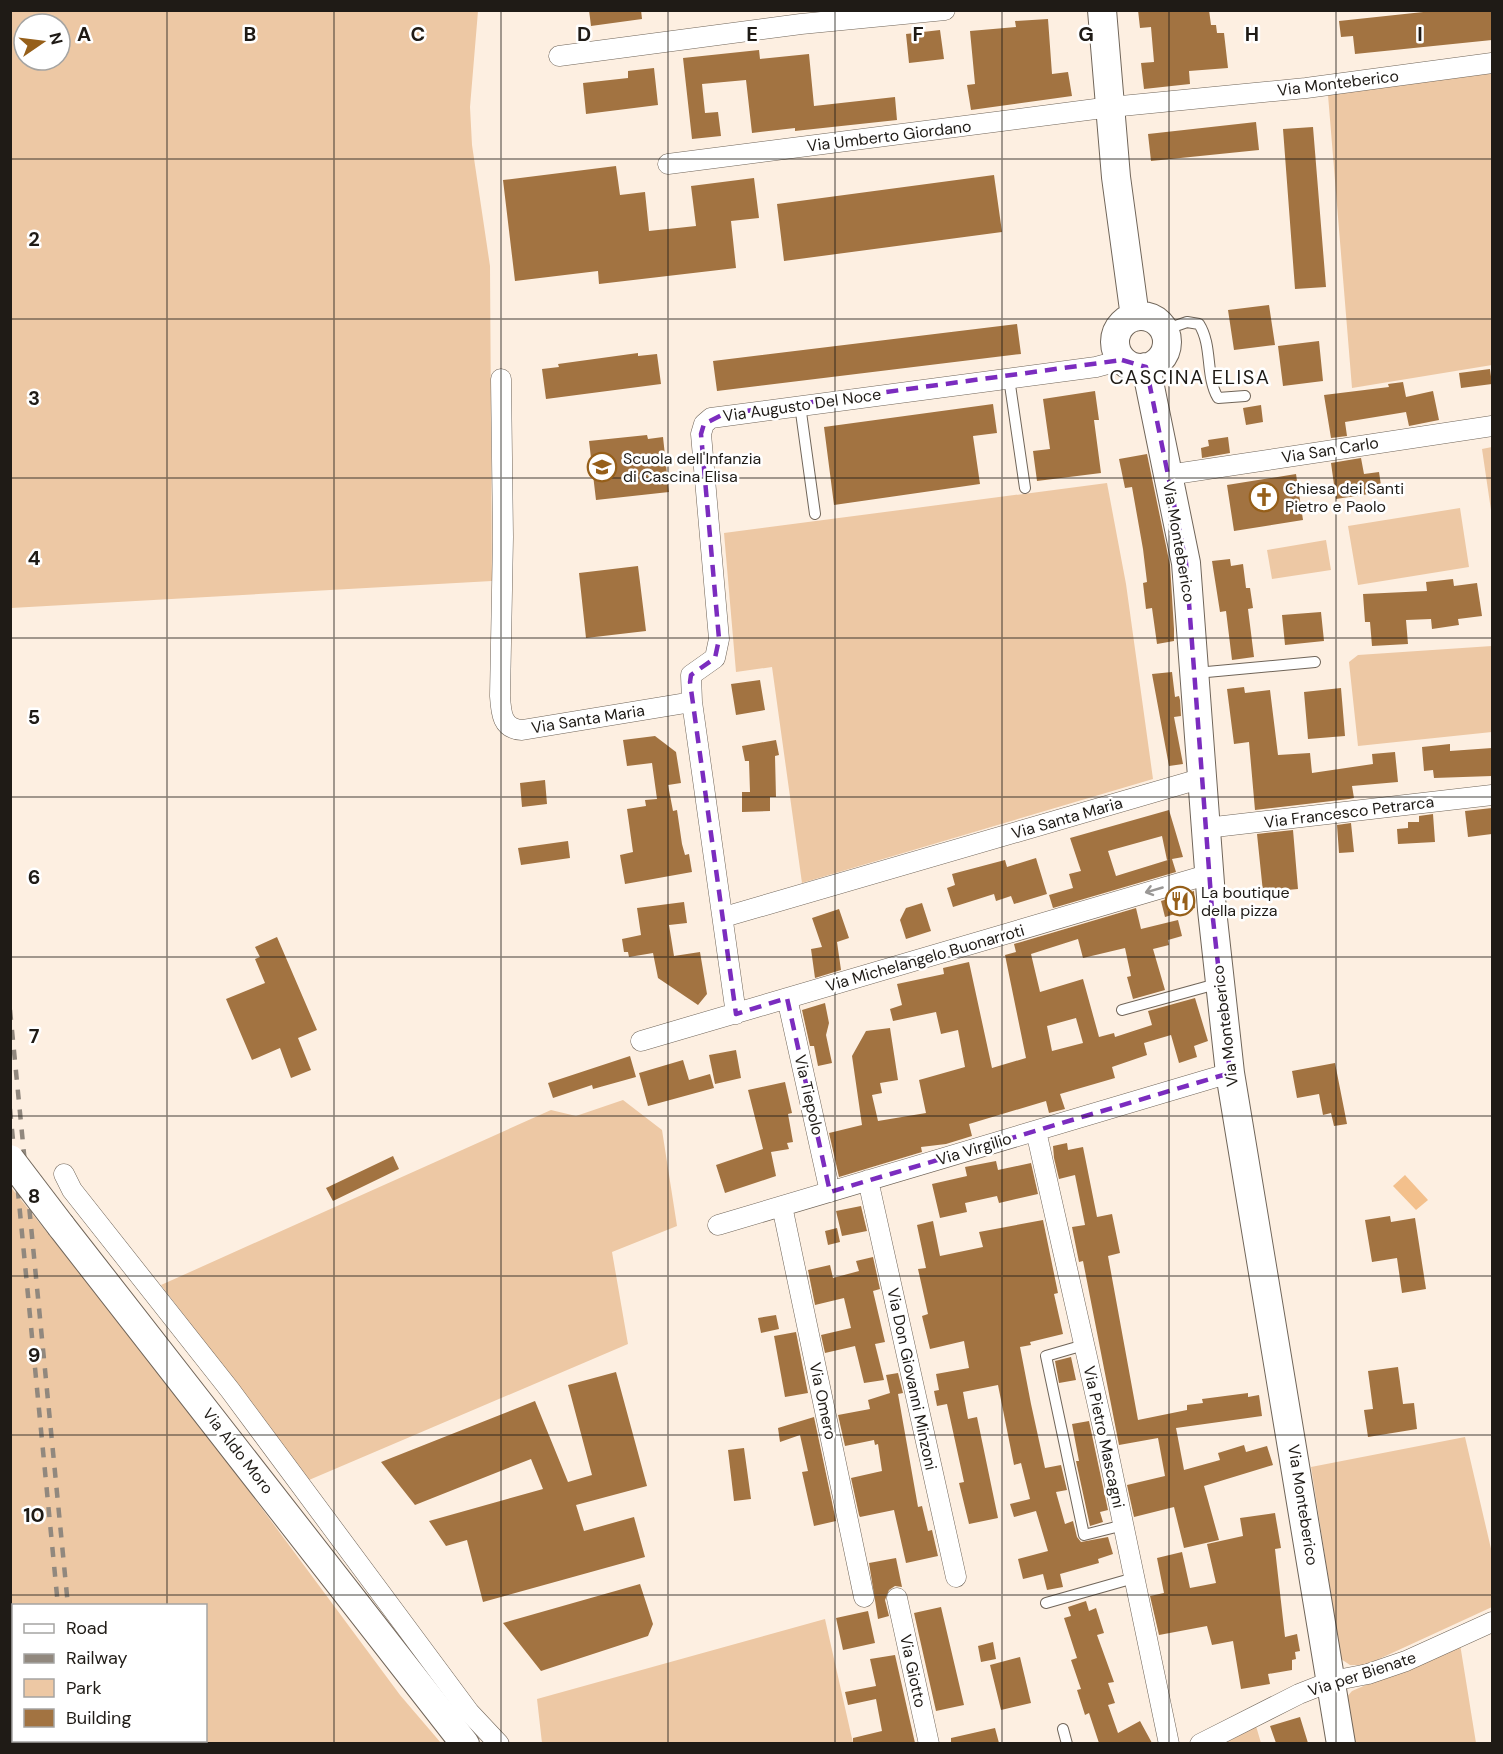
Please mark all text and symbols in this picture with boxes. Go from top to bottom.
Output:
north arrow [12,12,72,72]
text: A [77,21,91,47]
text: B [244,21,256,47]
text: C [411,21,425,47]
text: D [577,21,591,47]
text: E [746,21,758,47]
text: F [912,21,924,47]
text: G [1078,21,1094,47]
text: H [1245,21,1259,47]
text: I [1417,21,1423,47]
text: N [44,30,68,47]
street label: Via Monteberico [1276,65,1400,101]
street label: Via Umberto Giordano [806,115,972,157]
text: 2 [28,226,40,252]
district label: CASCINA ELISA [1109,364,1271,390]
street label: Via Augusto Del Noce [722,384,882,426]
text: 3 [28,385,40,411]
street label: Via San Carlo [1280,432,1380,468]
place label: Scuola dell'Infanzia di Cascina Elisa [623,448,761,487]
school or university icon: Scuola dell'Infanzia di Cascina Elisa [586,451,618,483]
place label: Chiesa dei Santi Pietro e Paolo [1285,478,1404,517]
street label: Via Monteberico [1158,480,1200,604]
church icon: Chiesa dei Santi Pietro e Paolo [1248,481,1280,513]
text: 4 [28,545,41,571]
street label: Via Santa Maria [530,700,646,738]
text: 5 [28,704,40,730]
street label: Via Francesco Petrarca [1263,791,1435,833]
street label: Via Santa Maria [1009,792,1125,844]
text: 6 [28,864,40,890]
place label: La boutique della pizza [1201,882,1289,921]
one-way arrow [1144,885,1163,896]
restaurant icon: La boutique della pizza [1164,885,1196,917]
street label: Via Michelangelo Buonarroti [823,920,1027,996]
street label: Via Monteberico [1207,964,1243,1088]
text: 7 [29,1023,40,1049]
street label: Via Tiepolo [790,1053,828,1137]
street label: Via Virgilio [934,1128,1014,1170]
text: 8 [28,1183,40,1209]
street label: Via Don Giovanni Minzoni [882,1286,942,1472]
text: 9 [28,1342,40,1368]
street label: Via Omero [805,1361,841,1441]
street label: Via Pietro Mascagni [1079,1364,1129,1510]
street label: Via Aldo Moro [198,1404,278,1498]
street label: Via Monteberico [1283,1443,1323,1567]
text: 10 [23,1502,45,1528]
legend [12,1604,207,1742]
text: Road [66,1616,108,1640]
street label: Via Giotto [895,1632,931,1710]
text: Railway [66,1646,128,1670]
street label: Via per Bienate [1305,1647,1419,1701]
text: Park [66,1676,102,1700]
text: Building [66,1706,131,1730]

